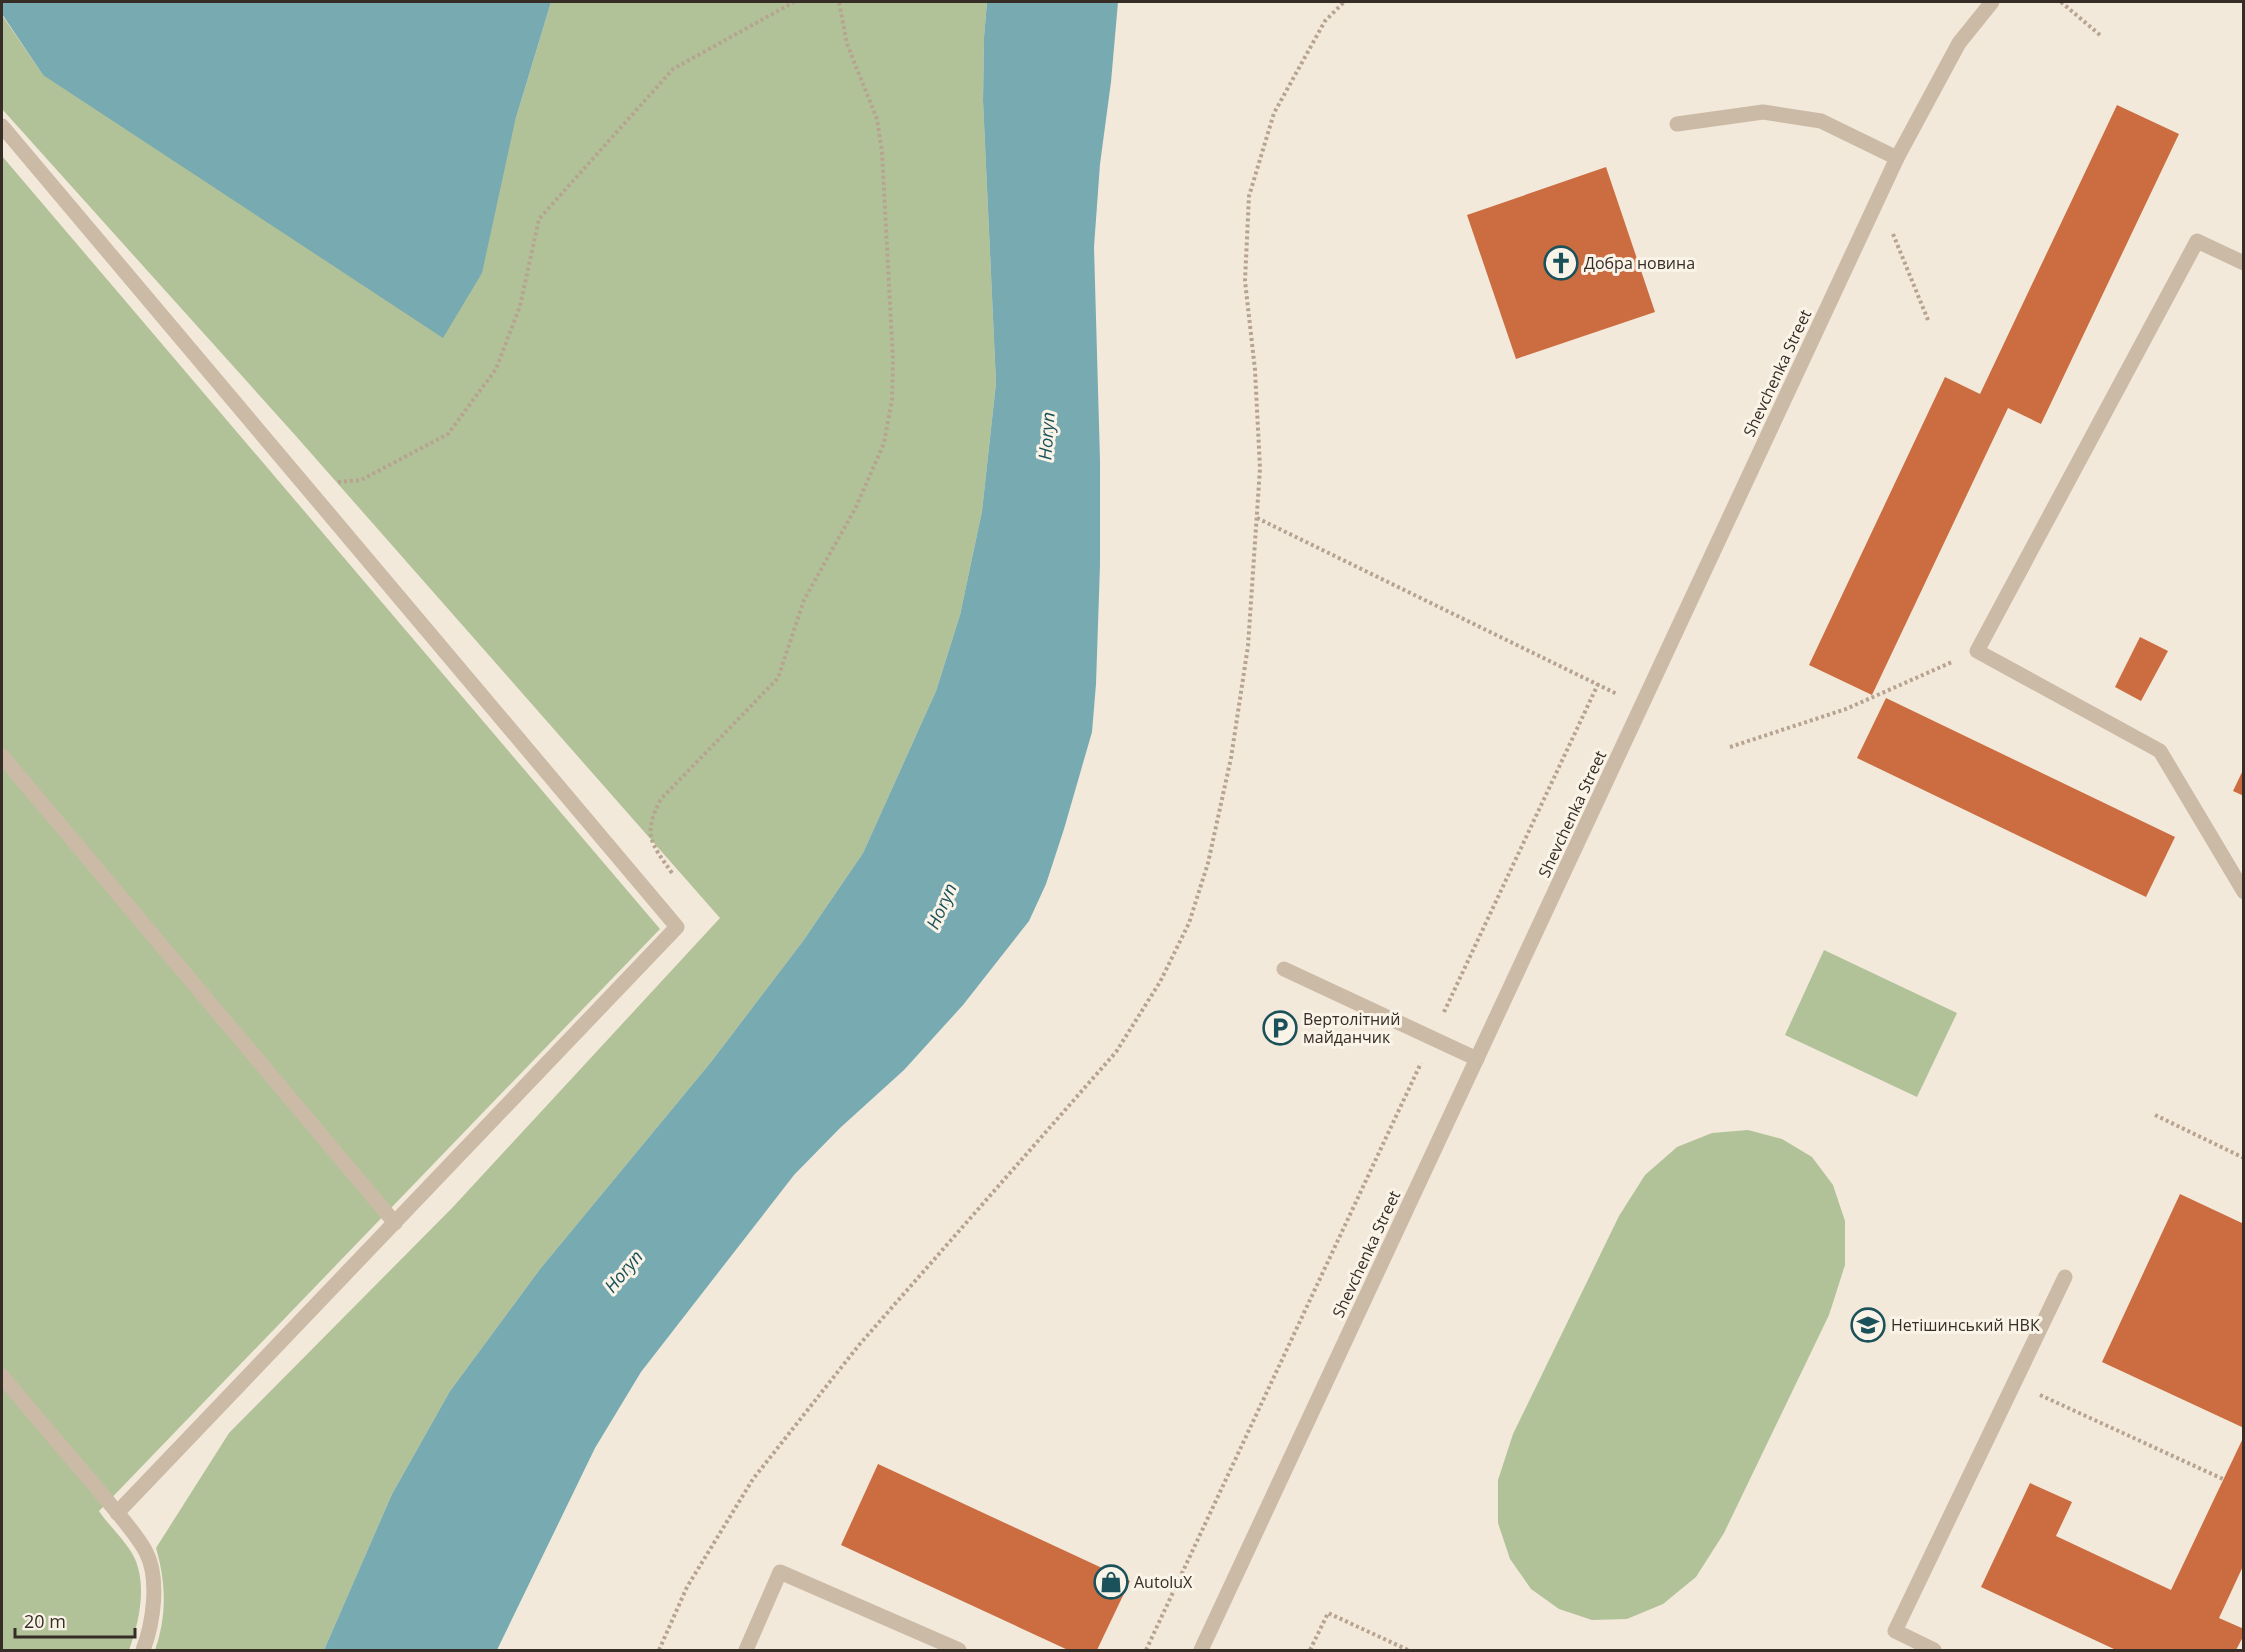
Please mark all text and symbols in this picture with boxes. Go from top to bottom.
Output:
church icon: Добра новина [1543,245,1579,281]
place label: Добра новина [1584,252,1695,274]
street label: Shevchenka Street [1738,306,1816,440]
water label: Horyn [1032,411,1060,461]
street label: Shevchenka Street [1533,747,1611,881]
water label: Horyn [920,879,962,933]
place label: Вертолітний майданчик [1303,1008,1400,1048]
parking icon: Вертолітний майданчик [1262,1010,1298,1046]
street label: Shevchenka Street [1327,1187,1405,1321]
water label: Horyn [598,1245,648,1297]
school or university icon: Нетішинський НВК [1850,1307,1886,1343]
place label: Нетішинський НВК [1891,1314,2040,1336]
shop icon: AutoluX [1093,1564,1129,1600]
place label: AutoluX [1134,1571,1193,1593]
scale bar [15,1601,135,1639]
text: 20 m [24,1609,66,1633]

